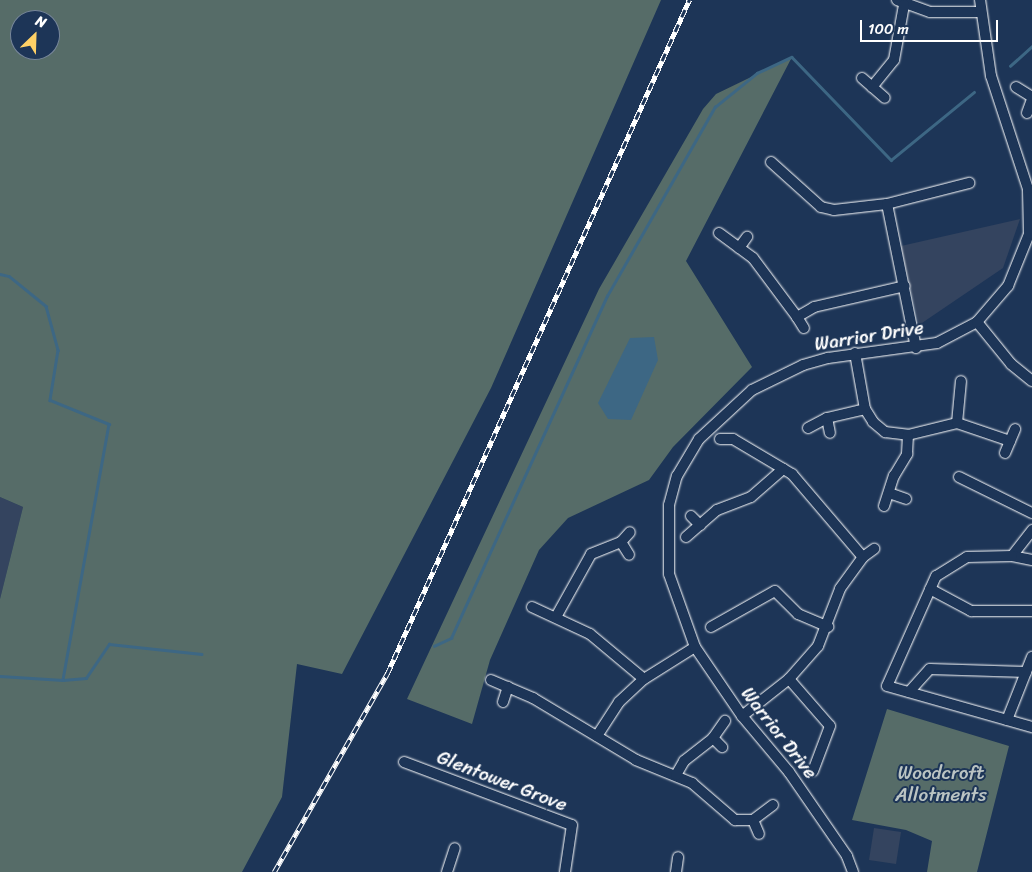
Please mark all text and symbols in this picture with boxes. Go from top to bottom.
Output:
text: N [31,8,50,35]
north arrow [10,10,60,60]
scale bar [862,10,1000,42]
text: 100 m [868,16,909,42]
street label: Warrior Drive [813,316,925,356]
street label: Warrior Drive [736,683,822,783]
street label: Glentower Grove [434,746,570,816]
park label: Woodcroft Allotments [895,762,987,806]

